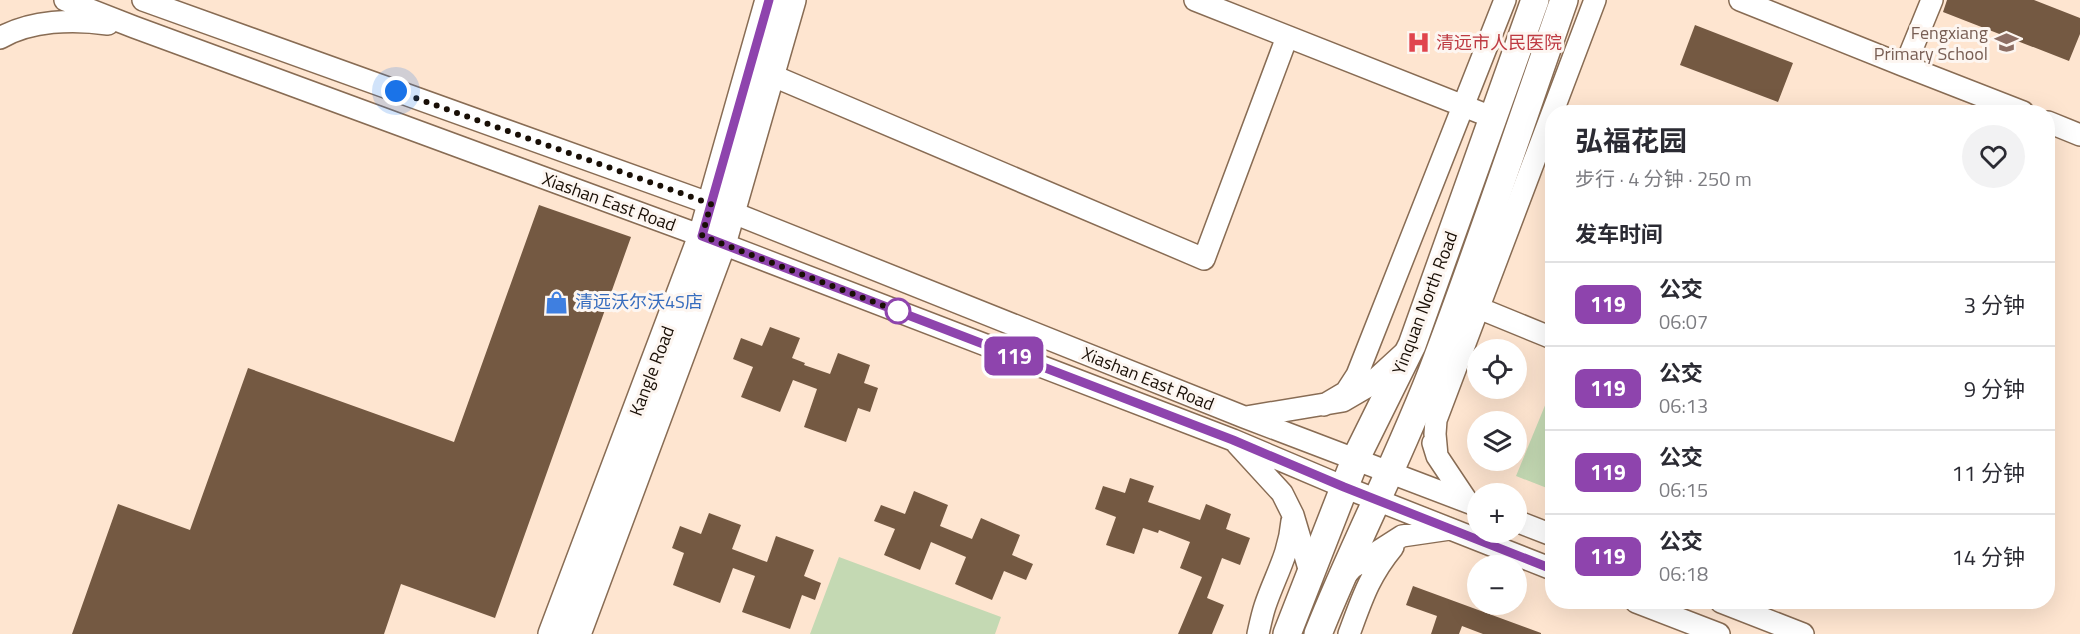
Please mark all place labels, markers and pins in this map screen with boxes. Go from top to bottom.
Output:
place label: Fengxiang Primary School [1874,19,1988,67]
place label: 清远市人民医院 [1436,29,1562,56]
hospital icon: 清远市人民医院 [1405,30,1431,56]
school or university icon: Fengxiang Primary School [1993,30,2019,56]
place label: 清远沃尔沃4S店 [575,288,703,315]
shop icon: 清远沃尔沃4S店 [544,289,570,315]
unlabelled marker [885,298,911,324]

